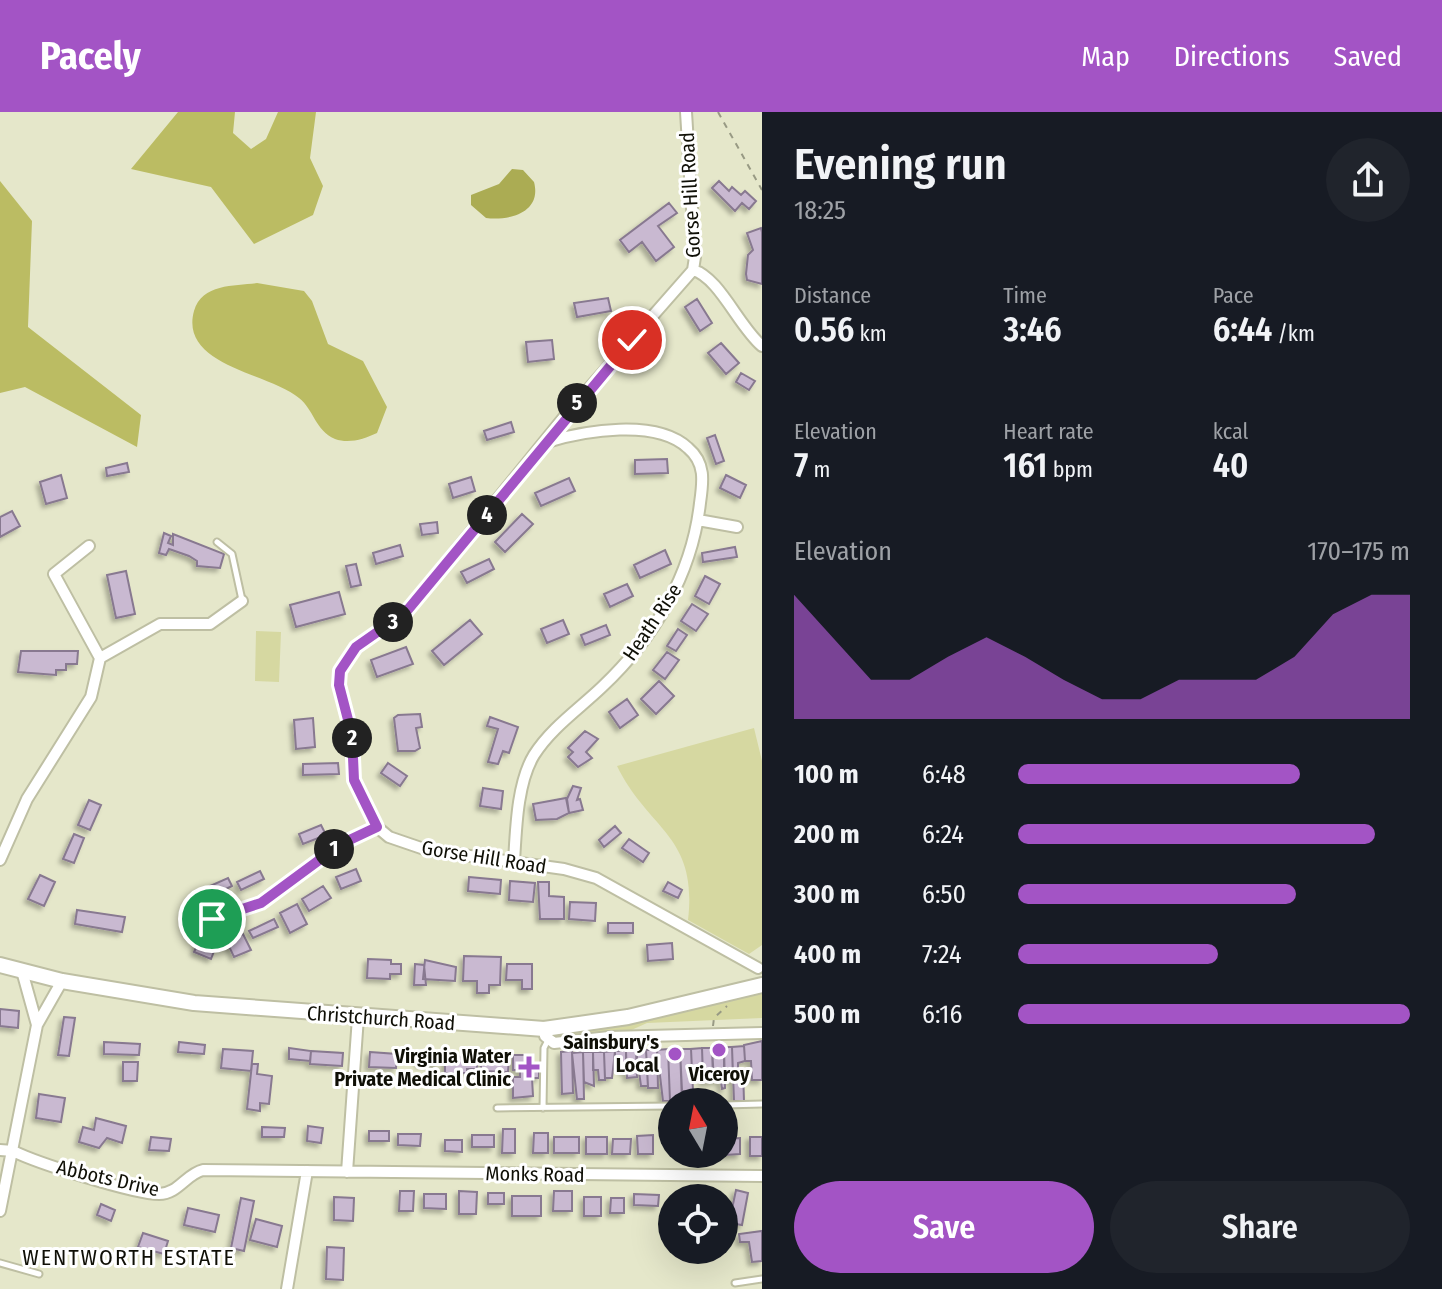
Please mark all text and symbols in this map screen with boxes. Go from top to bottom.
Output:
text: Pacely [40,33,141,79]
text: Map [1081,40,1130,73]
text: Directions [1174,40,1290,73]
text: Saved [1334,40,1402,73]
street label: Gorse Hill Road [675,132,705,258]
text: Evening run [794,138,1007,191]
button: share [1326,138,1410,222]
text: 18:25 [794,195,846,226]
text: Distance [794,282,871,309]
text: Time [1003,282,1047,309]
text: Pace [1213,282,1254,309]
pin [598,306,666,374]
text: 0.56 [794,309,854,350]
text: 3:46 [1003,309,1062,350]
text: 6:44 [1213,309,1272,350]
icon: check [610,318,654,362]
text: km [854,320,887,347]
text: /km [1272,320,1315,347]
pin: 5 [557,383,597,423]
text: 5 [572,389,582,416]
text: Elevation [794,418,877,445]
text: Heart rate [1003,418,1094,445]
text: kcal [1213,418,1248,445]
text: 7 [794,445,808,486]
text: 161 [1003,445,1047,486]
text: 40 [1213,445,1248,486]
text: m [808,456,830,483]
text: bpm [1047,456,1093,483]
pin: 4 [467,495,507,535]
text: 4 [481,501,493,528]
text: Elevation [794,536,892,567]
text: 170–175 m [1307,536,1410,567]
street label: Heath Rise [618,579,686,665]
pin: 3 [373,602,413,642]
text: 3 [388,608,398,635]
pin: 2 [332,718,372,758]
text: 2 [347,724,357,751]
text: 100 m [794,759,859,790]
text: 6:48 [922,759,966,790]
text: 200 m [794,819,860,850]
text: 6:24 [922,819,964,850]
pin: 1 [314,829,354,869]
text: 1 [329,835,339,862]
street label: Gorse Hill Road [420,835,548,879]
text: 300 m [794,879,860,910]
text: 6:50 [922,879,966,910]
pin [178,885,246,953]
icon: arrive [190,897,234,941]
text: 400 m [794,939,861,970]
text: 7:24 [922,939,962,970]
text: 500 m [794,999,860,1030]
text: 6:16 [922,999,962,1030]
street label: Christchurch Road [306,1001,456,1035]
place label: Sainsbury's Local [563,1030,660,1077]
marker: Viceroy [710,1041,728,1059]
place label: Virginia Water Private Medical Clinic [334,1044,512,1091]
marker: Sainsbury's Local [666,1045,684,1063]
marker: Virginia Water Private Medical Clinic [518,1056,540,1078]
place label: Viceroy [688,1062,750,1086]
north arrow [658,1088,738,1168]
map controls [658,1088,738,1264]
street label: Abbots Drive [54,1155,162,1201]
street label: Monks Road [485,1161,585,1187]
button: Save [794,1181,1094,1273]
button: Share [1110,1181,1410,1273]
button: locate [658,1184,738,1264]
district label: WENTWORTH ESTATE [22,1244,236,1271]

